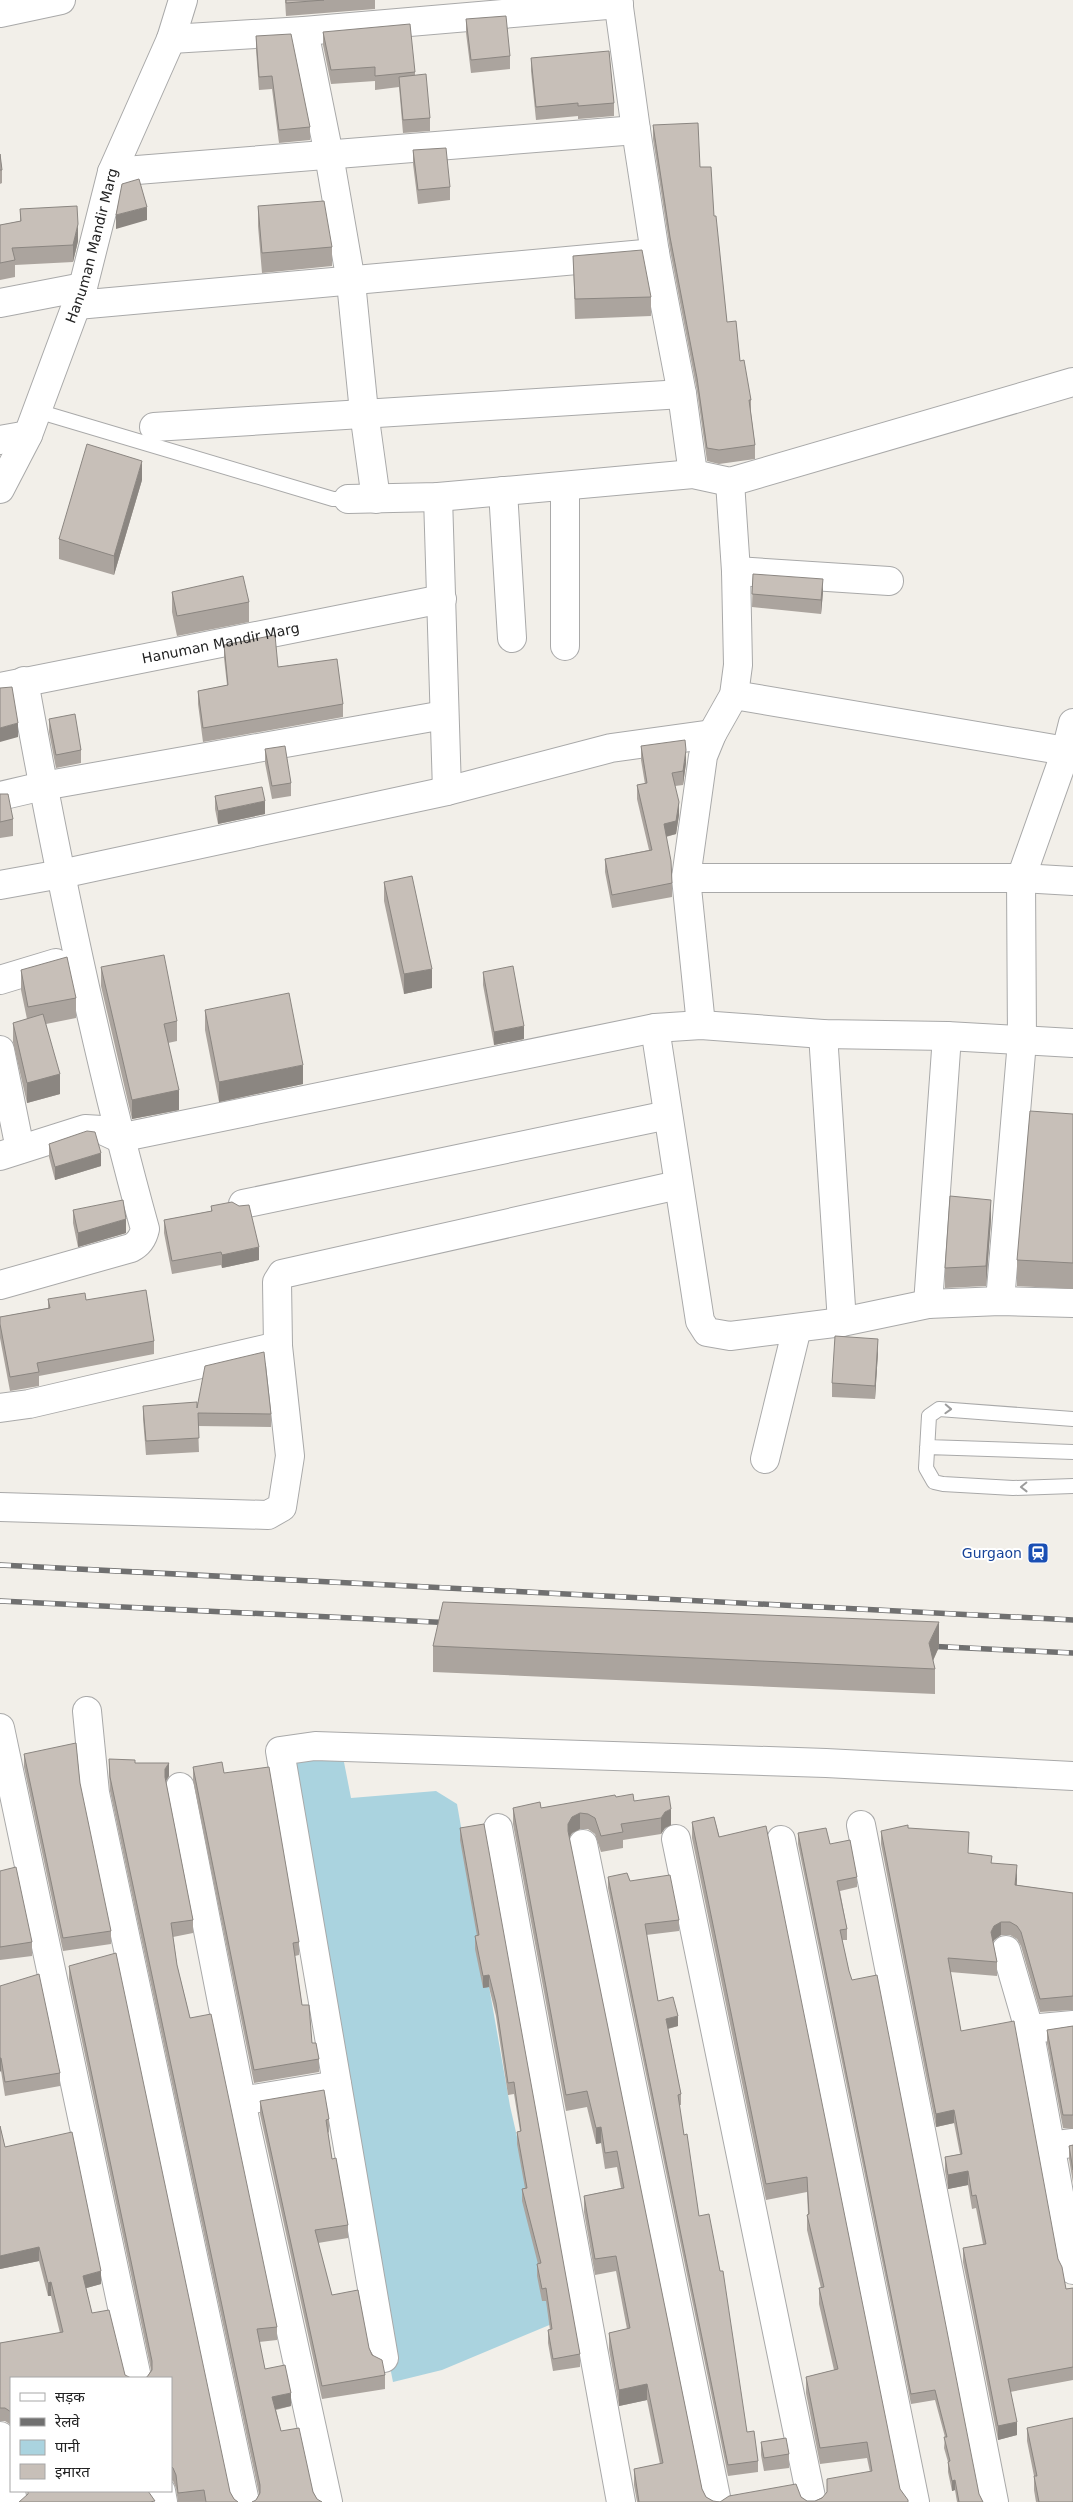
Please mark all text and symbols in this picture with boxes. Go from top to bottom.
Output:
street label: Hanuman Mandir Marg [62,166,121,325]
street label: Hanuman Mandir Marg [141,620,301,667]
one-way arrow [944,1404,952,1415]
one-way arrow [1020,1482,1028,1493]
station icon: Gurgaon [1026,1541,1050,1565]
place label: Gurgaon [962,1545,1022,1561]
legend [10,2377,172,2492]
text: सड़क [55,2388,85,2406]
text: रेलवे [54,2413,80,2431]
text: पानी [55,2438,81,2456]
text: इमारत [55,2463,90,2481]

